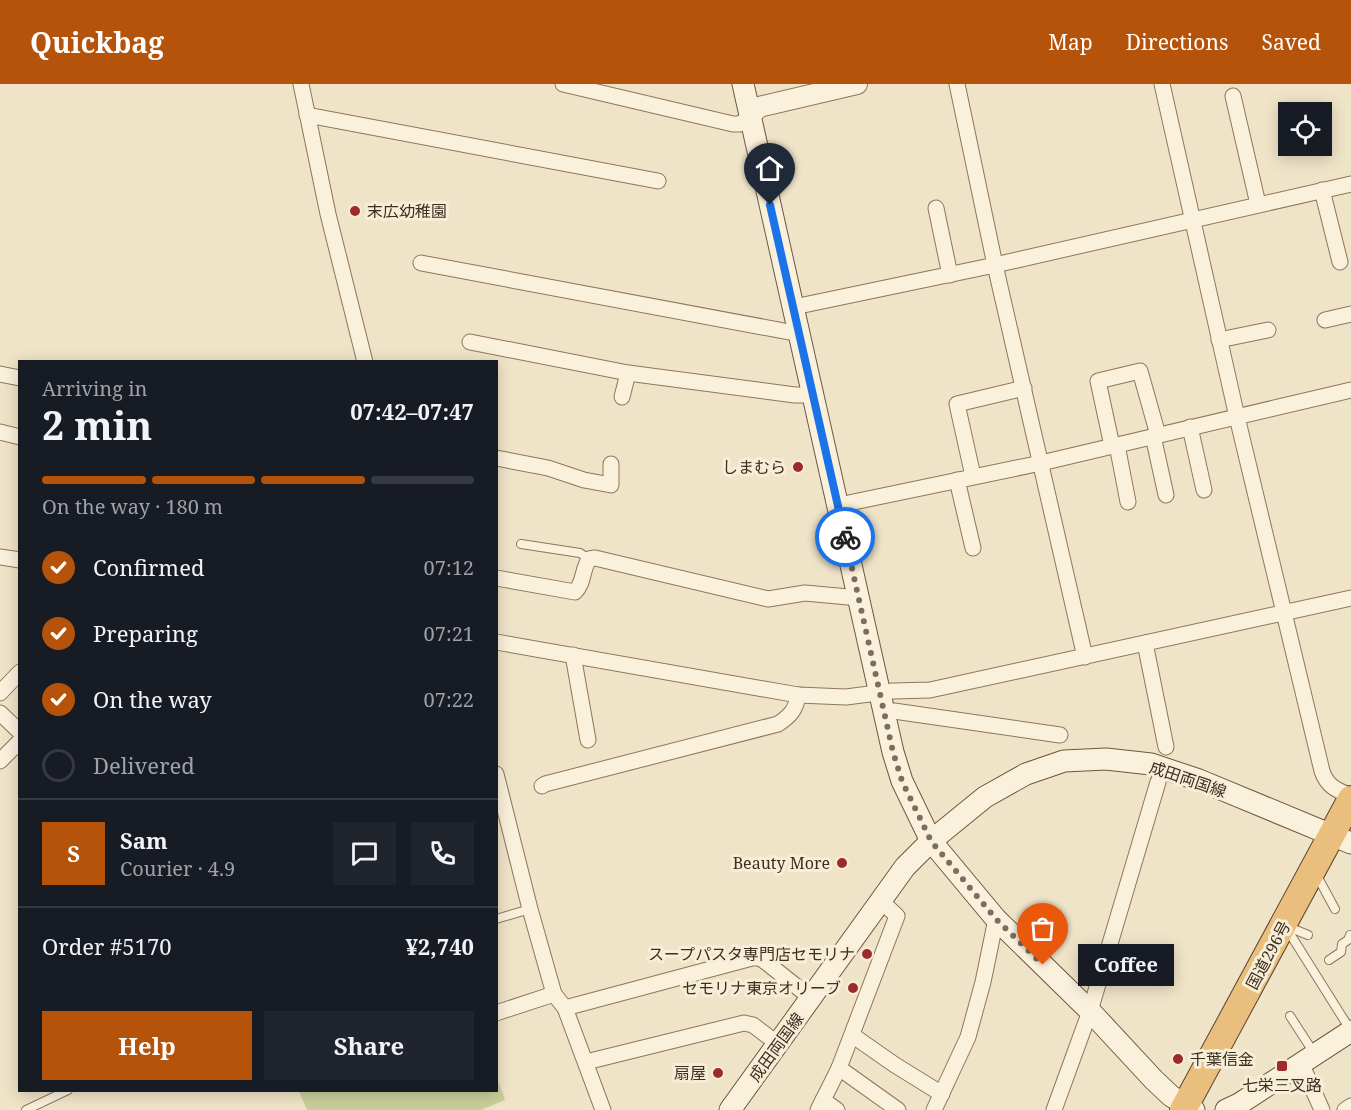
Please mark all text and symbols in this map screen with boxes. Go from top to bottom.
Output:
text: Quickbag [30,23,164,61]
text: Map [1048,28,1093,56]
text: Directions [1126,28,1228,56]
text: Saved [1261,28,1321,56]
map controls [1278,102,1332,156]
button: locate [1278,102,1332,156]
pin [744,143,795,205]
icon: home [753,152,786,185]
place label: 末広幼稚園 [367,200,447,222]
marker: 末広幼稚園 [348,204,362,218]
text: Arriving in [42,375,147,402]
text: 07:42–07:47 [350,396,474,426]
text: 2 min [42,398,152,451]
place label: しまむら [722,456,786,478]
marker: しまむら [791,460,805,474]
text: On the way · 180 m [42,493,223,520]
courier [815,507,875,567]
icon: bike [829,521,862,554]
icon: check [42,551,75,584]
text: Confirmed [93,552,204,582]
text: 07:12 [424,554,474,581]
icon: check [42,617,75,650]
text: Preparing [93,618,198,648]
text: 07:21 [424,620,474,647]
icon: check [42,683,75,716]
text: On the way [93,684,212,714]
text: 07:22 [424,686,474,713]
text: Delivered [93,750,195,780]
street label: 成田両国線 [1147,756,1229,802]
button: chat [333,822,396,885]
button: phone [411,822,474,885]
text: Sam [120,825,168,855]
text: S [67,838,80,868]
place label: Beauty More [733,852,830,874]
text: Courier · 4.9 [120,855,235,882]
marker: Beauty More [835,856,849,870]
pin [1017,903,1068,965]
icon: bag [1026,912,1059,945]
street label: 国道296号 [1241,917,1295,993]
text: Order #5170 [42,931,172,961]
text: ¥2,740 [405,931,474,961]
place label: スープパスタ専門店セモリナ [648,943,855,965]
callout: Coffee [1079,944,1175,986]
marker: スープパスタ専門店セモリナ [860,947,874,961]
text: Coffee [1094,951,1158,978]
place label: セモリナ東京オリーブ [682,977,841,999]
marker: セモリナ東京オリーブ [846,981,860,995]
street label: 成田両国線 [744,1008,808,1086]
button: Help [42,1011,252,1080]
button: Share [264,1011,474,1080]
place label: 千葉信金 [1190,1048,1254,1070]
marker: 千葉信金 [1171,1052,1185,1066]
marker: 七栄三叉路 [1275,1059,1289,1073]
place label: 扇屋 [674,1062,706,1084]
marker: 扇屋 [711,1066,725,1080]
place label: 七栄三叉路 [1242,1074,1322,1096]

